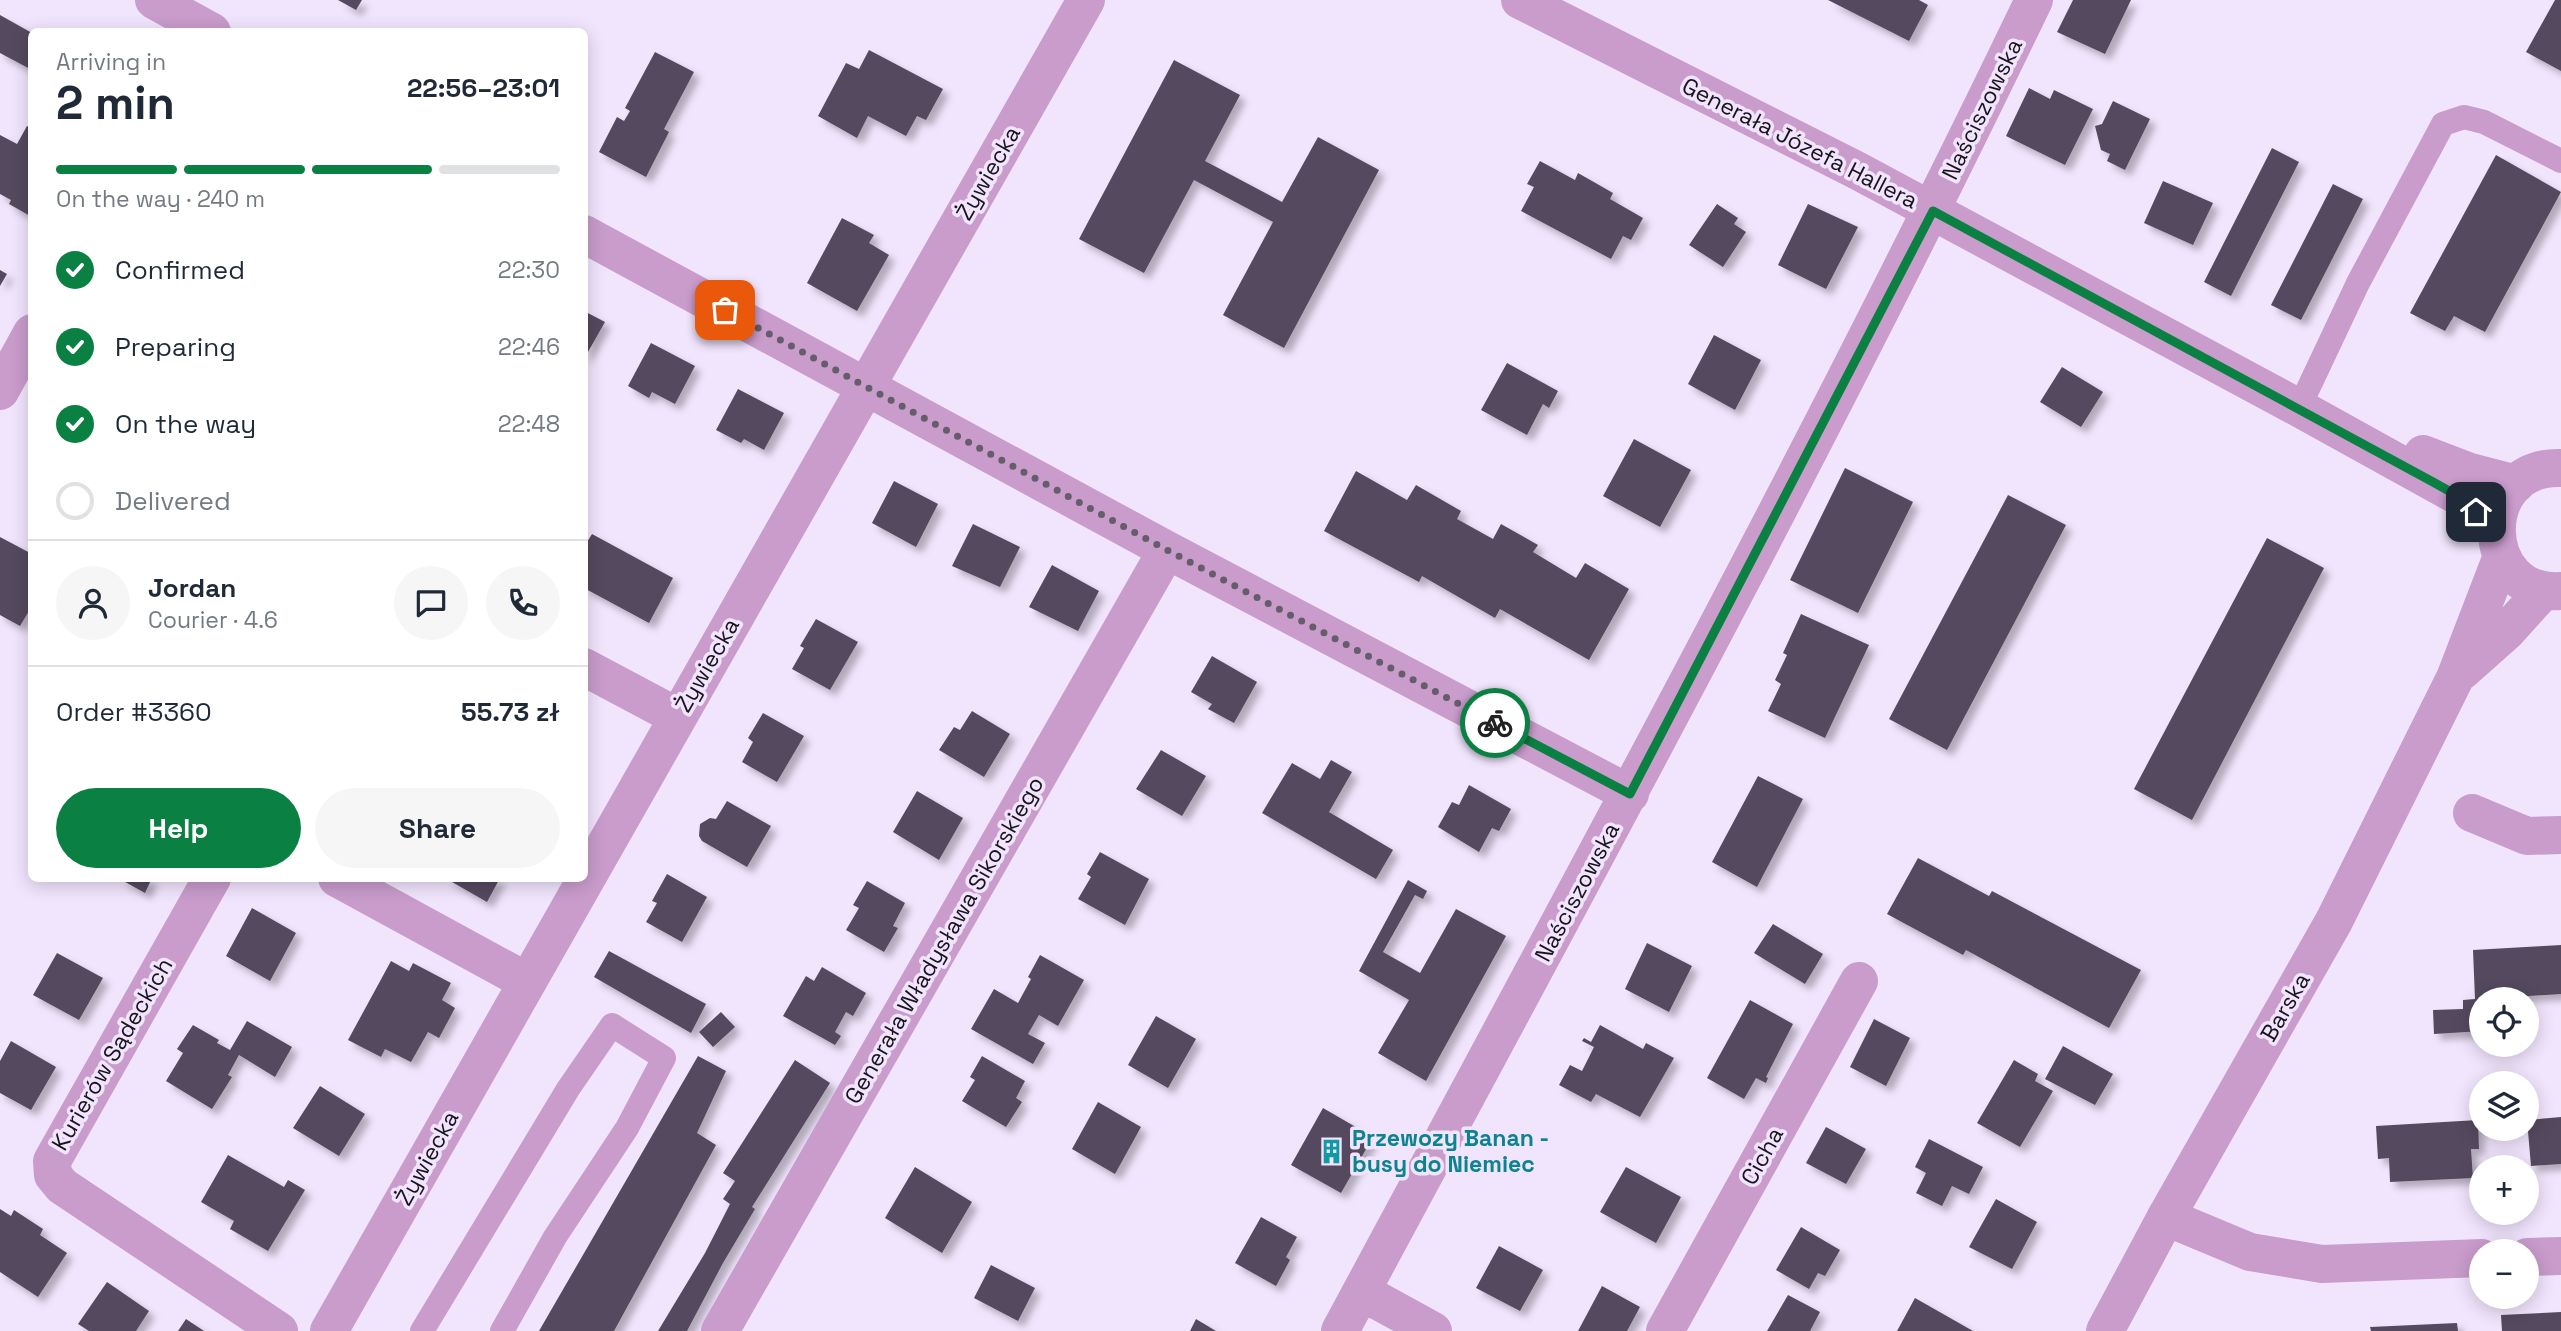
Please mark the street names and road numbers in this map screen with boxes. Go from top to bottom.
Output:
street label: Naściszowska [1935,34,2029,184]
street label: Generała Józefa Hallera [1677,70,1923,216]
street label: Żywiecka [949,120,1027,226]
street label: Żywiecka [668,612,746,718]
street label: Generała Władysława Sikorskiego [838,771,1050,1109]
street label: Naściszowska [1528,817,1626,967]
street label: Kurierów Sądeckich [45,952,179,1156]
street label: Barska [2253,967,2317,1047]
street label: Żywiecka [389,1105,465,1211]
street label: Cicha [1734,1122,1790,1190]

